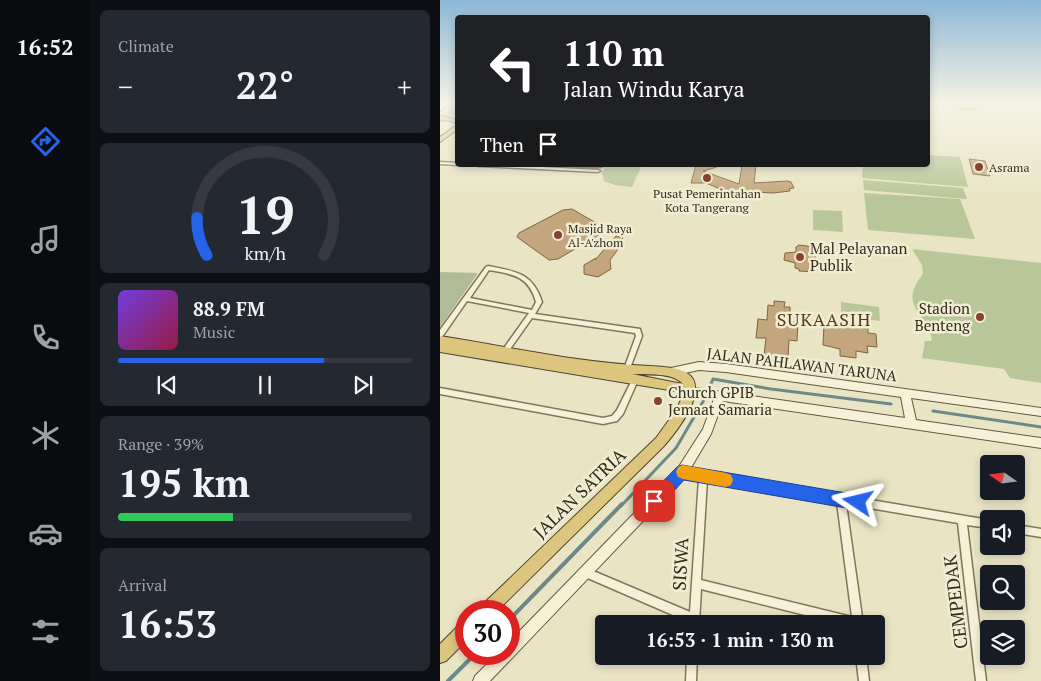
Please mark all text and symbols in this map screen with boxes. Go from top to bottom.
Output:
text: 110 m [563,30,664,76]
text: 16:52 [16,32,74,61]
text: Climate [118,35,174,57]
icon: left [480,35,545,100]
text: 22° [236,60,294,110]
text: − [118,68,133,105]
text: + [397,68,412,105]
text: Jalan Windu Karya [563,74,745,103]
icon: directions [28,124,63,159]
icon: arrive [534,130,562,158]
text: Then [480,132,524,157]
place label: Asrama [989,160,1029,175]
marker: Asrama [973,161,985,173]
marker: Pusat Pemerintahan Kota Tangerang [701,172,713,184]
text: 19 [236,180,294,249]
place label: Pusat Pemerintahan Kota Tangerang [653,186,761,215]
place label: Masjid Raya Al-A'zhom [568,221,632,250]
icon: music [28,222,63,257]
marker: Masjid Raya Al-A'zhom [552,229,564,241]
place label: Mal Pelayanan Publik [810,238,908,275]
text: km/h [244,241,286,265]
marker: Mal Pelayanan Publik [794,251,806,263]
text: 88.9 FM [193,296,265,321]
place label: Stadion Benteng [914,298,971,335]
district label: SUKAASIH [777,307,871,331]
marker: Stadion Benteng [974,311,986,323]
icon: phone [28,320,63,355]
text: Music [193,321,235,343]
street label: JALAN PAHLAWAN TARUNA [706,342,899,386]
icon: previous [153,371,181,399]
icon: pause [251,371,279,399]
icon: next [349,371,377,399]
place label: Church GPIB Jemaat Samaria [668,382,772,419]
marker: Church GPIB Jemaat Samaria [652,395,664,407]
icon: climate [28,418,63,453]
text: Range · 39% [118,433,204,455]
street label: JALAN SATRIA [528,442,631,543]
north arrow [980,455,1025,500]
map controls [980,455,1025,665]
text: 195 km [118,458,250,508]
position arrow [831,475,883,527]
pin [633,480,675,522]
icon: arrive [640,487,668,515]
button: sound [980,510,1025,555]
icon: car [28,516,63,551]
street label: SISWA [667,536,693,591]
street label: CEMPEDAK [937,553,973,650]
button: search [980,565,1025,610]
text: Arrival [118,574,167,596]
text: 16:53 [118,599,217,649]
speed limit sign: 30 [455,600,520,665]
icon: filters [28,614,63,649]
button: layers [980,620,1025,665]
text: 16:53 · 1 min · 130 m [646,627,834,652]

